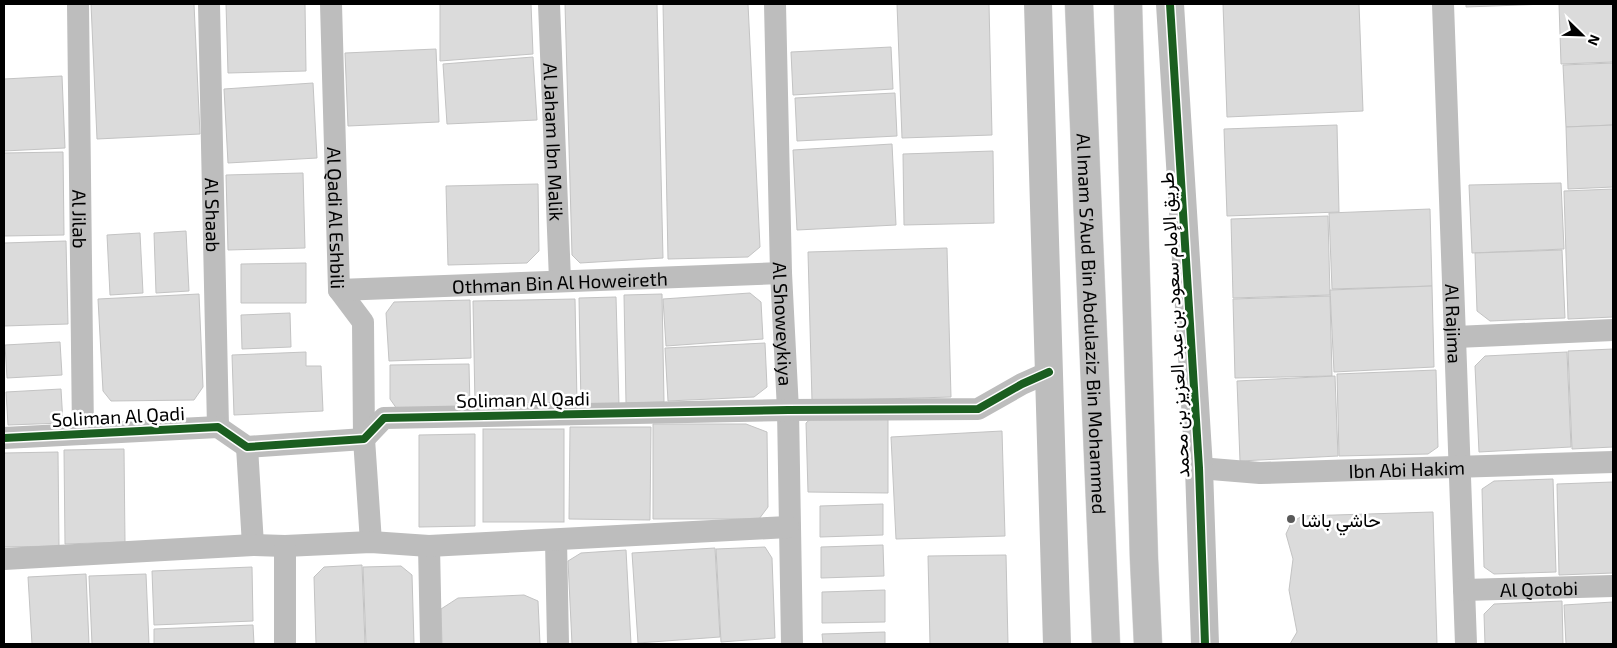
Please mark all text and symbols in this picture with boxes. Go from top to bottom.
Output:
north arrow [1557,10,1607,60]
text: N [1585,32,1604,48]
street label: Al Jaham Ibn Malik [540,62,569,222]
street label: Al Imam S'Aud Bin Abdulaziz Bin Mohammed [1073,133,1112,515]
street label: Al Qadi Al Eshbili [323,146,350,289]
street label: طريق الإمام سعود بن عبد العزيز بن محمد [1155,171,1195,479]
street label: Al Shaab [201,177,226,253]
street label: Al Jilab [69,189,92,249]
street label: Al Showeykiya [769,262,798,387]
street label: Othman Bin Al Howeireth [452,266,668,297]
street label: Al Rajima [1442,283,1467,364]
street label: Soliman Al Qadi [456,386,590,412]
street label: Soliman Al Qadi [51,401,185,431]
street label: Ibn Abi Hakim [1348,455,1465,482]
place label: حاشي باشا [1301,508,1381,536]
marker: حاشي باشا [1285,513,1297,525]
street label: Al Qotobi [1499,575,1578,601]

